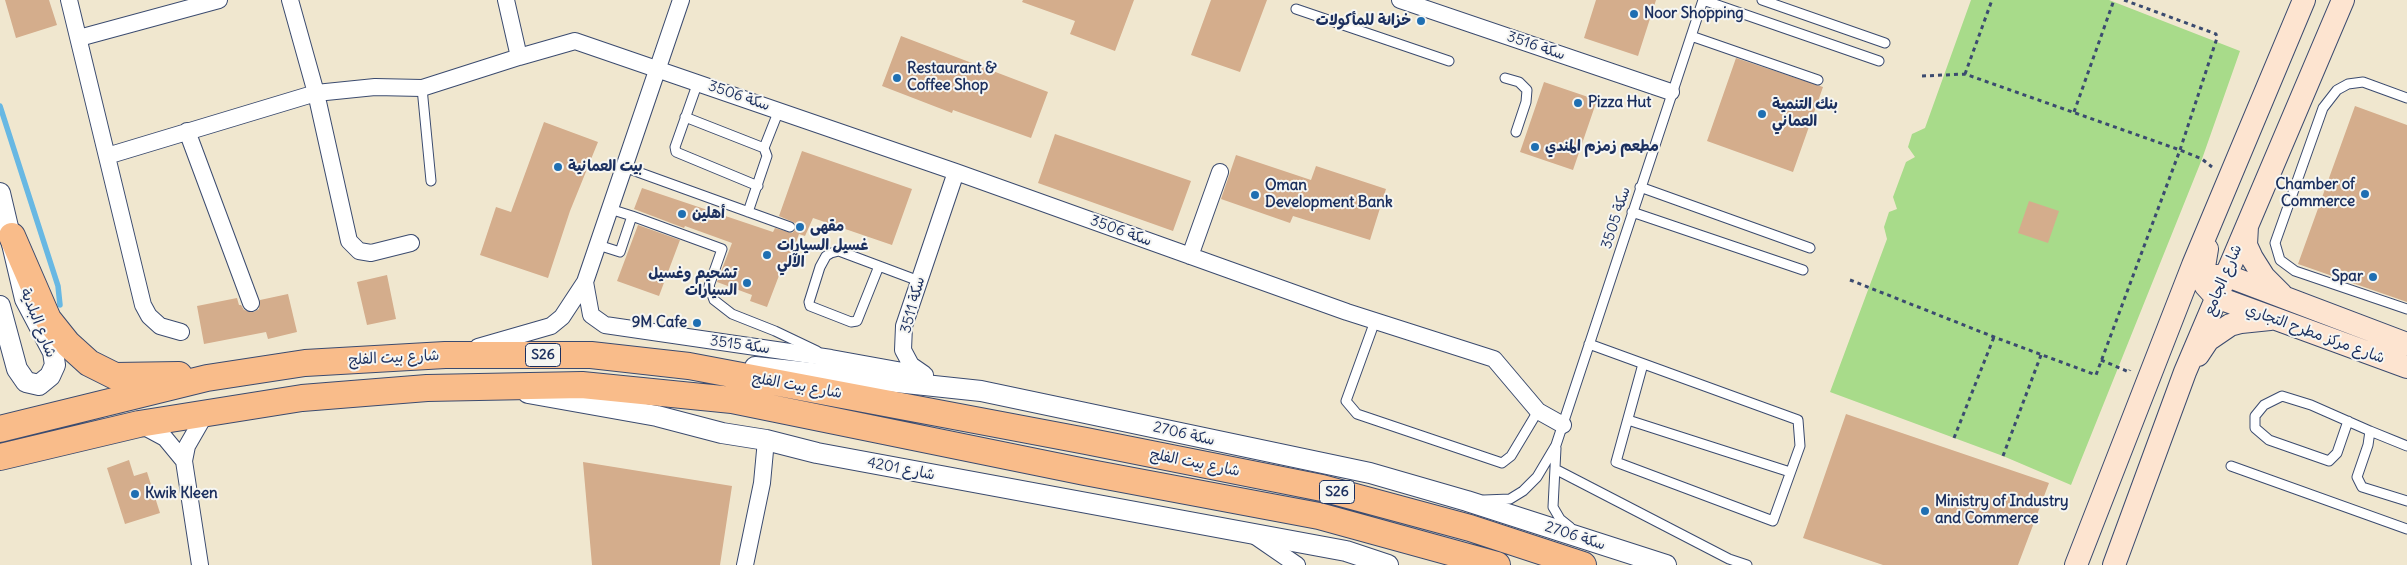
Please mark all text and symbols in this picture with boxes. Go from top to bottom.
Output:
place label: Noor Shopping [1644,5,1744,23]
marker: Noor Shopping [1628,8,1640,20]
place label: خزانة للمأكولات [1316,12,1411,30]
marker: خزانة للمأكولات [1415,15,1427,27]
street label: سكة 3516 [1505,28,1567,64]
place label: Restaurant & Coffee Shop [907,60,997,95]
marker: Restaurant & Coffee Shop [891,72,903,84]
street label: سكة 3506 [706,77,772,115]
place label: Pizza Hut [1588,94,1651,112]
place label: بنك التنمية العماني [1772,96,1838,131]
marker: Pizza Hut [1572,97,1584,109]
marker: بنك التنمية العماني [1756,108,1768,120]
place label: مطعم زمزم المندي [1545,138,1659,156]
marker: مطعم زمزم المندي [1529,141,1541,153]
place label: بيت العمانية [568,158,643,176]
marker: بيت العمانية [552,161,564,173]
place label: Chamber of Commerce [2275,176,2355,211]
place label: Oman Development Bank [1265,177,1393,212]
street label: سكة 3505 [1598,185,1634,251]
marker: Chamber of Commerce [2359,188,2371,200]
marker: Oman Development Bank [1249,189,1261,201]
place label: أهلين [692,205,725,223]
marker: أهلين [676,208,688,220]
street label: سكة 3506 [1088,212,1154,250]
place label: مقهى [810,218,844,236]
marker: مقهى [794,221,806,233]
place label: غسيل السيارات الآلي [777,237,868,272]
street label: شارع الجامع [2200,242,2246,318]
marker: غسيل السيارات الآلي [761,249,773,261]
place label: تشحيم وغسيل السيارات [648,265,737,300]
place label: Spar [2331,268,2363,286]
marker: Spar [2367,271,2379,283]
street label: سكة 3511 [897,275,929,335]
marker: تشحيم وغسيل السيارات [741,277,753,289]
street label: شارع البلدية [16,286,60,360]
street label: شارع مركز مطرح التجاري [2243,300,2387,368]
place label: 9M Cafe [632,314,687,332]
marker: 9M Cafe [691,317,703,329]
street label: سكة 3515 [709,332,771,358]
road number: S26 [526,344,560,366]
street label: شارع بيت الفلج [348,347,440,369]
street label: شارع بيت الفلج [751,369,843,403]
street label: سكة 2706 [1151,418,1217,450]
street label: شارع بيت الفلج [1149,445,1241,481]
street label: شارع 4201 [866,454,936,484]
road number: S26 [1320,481,1354,504]
place label: Kwik Kleen [145,485,218,503]
marker: Kwik Kleen [129,488,141,500]
place label: Ministry of Industry and Commerce [1935,493,2069,528]
marker: Ministry of Industry and Commerce [1919,505,1931,517]
street label: سكة 2706 [1542,518,1608,554]

